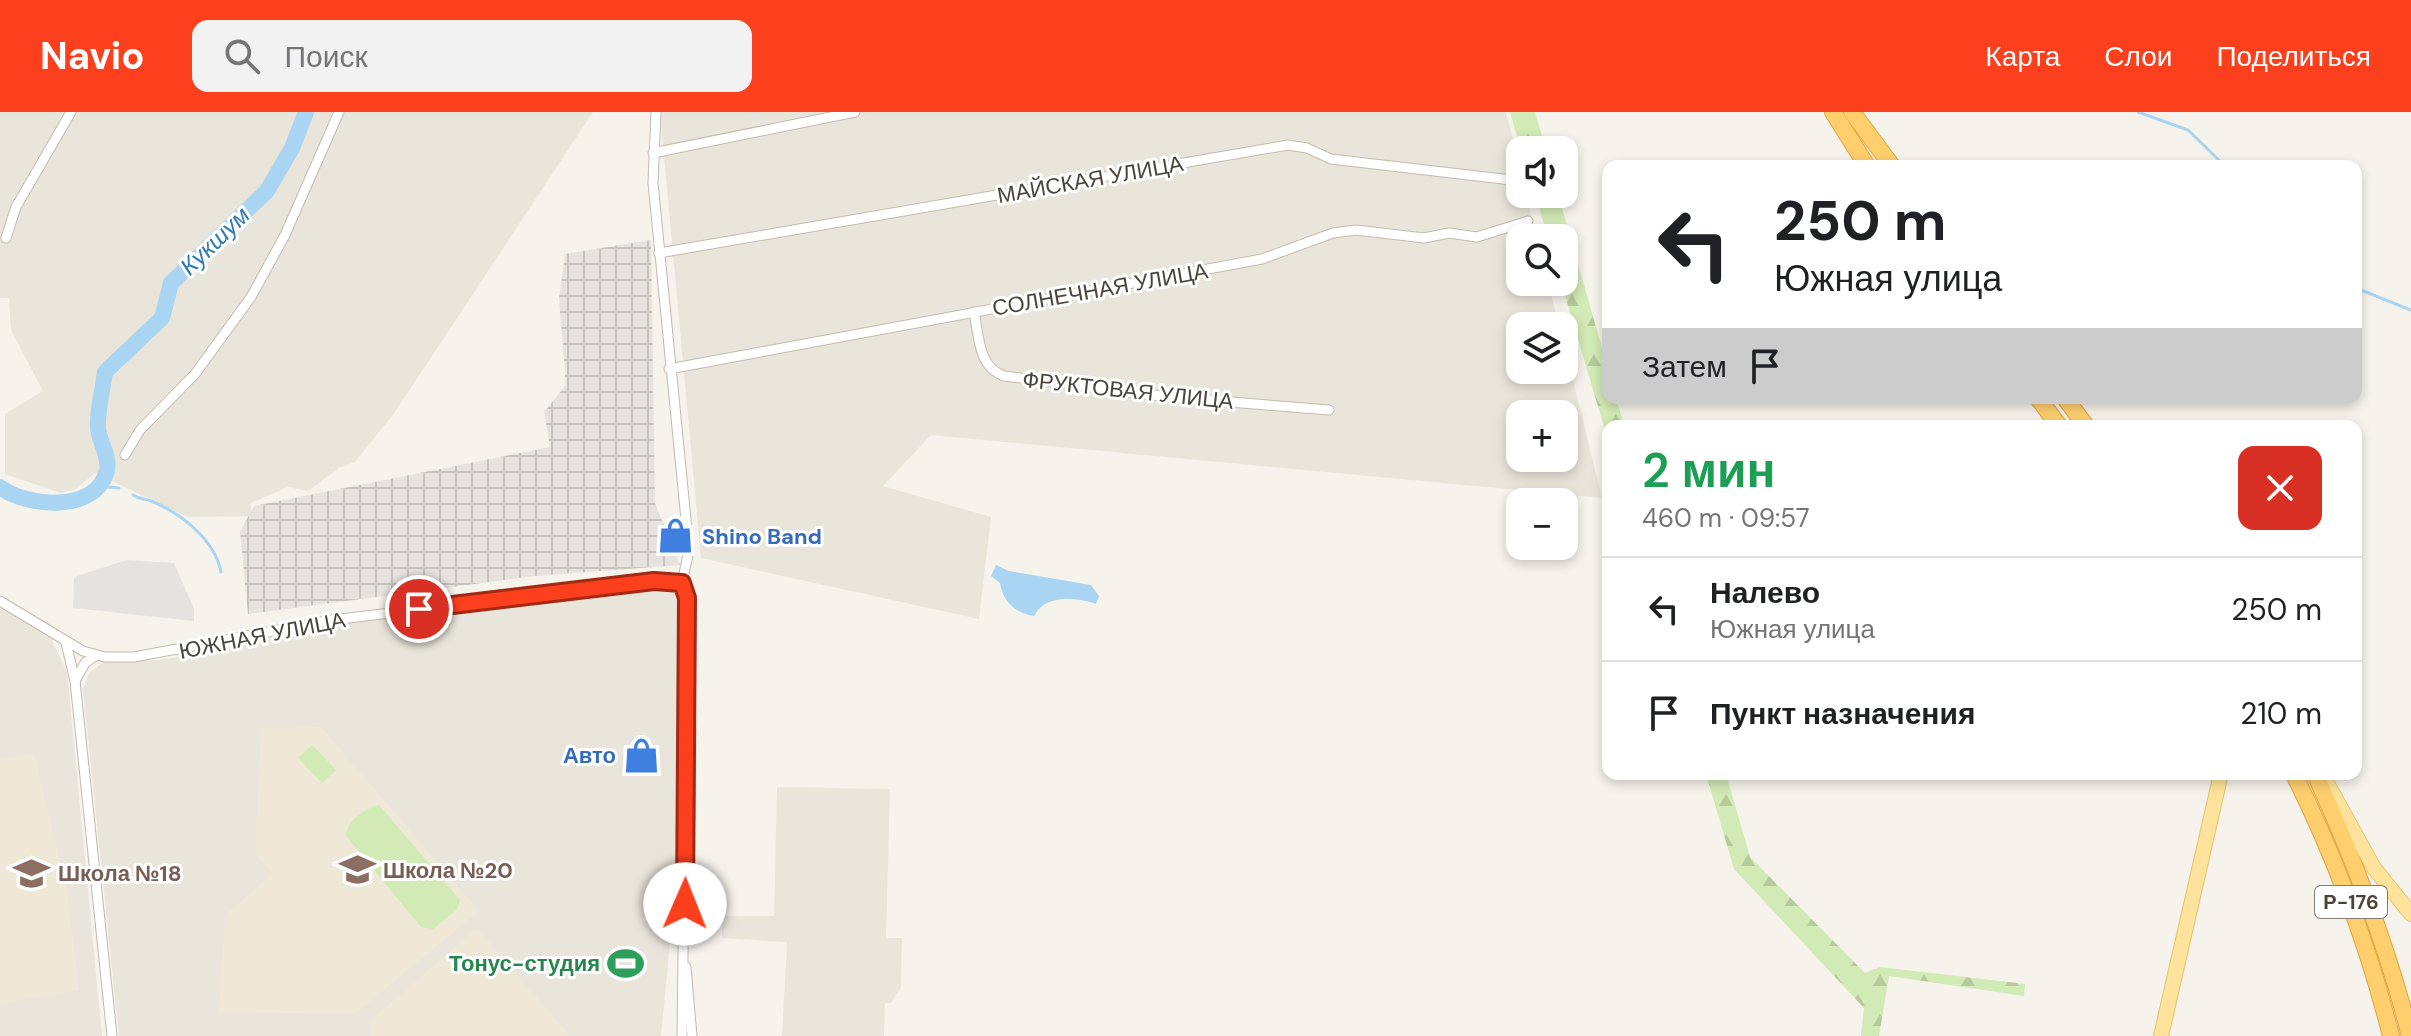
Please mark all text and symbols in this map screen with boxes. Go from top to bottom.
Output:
search box [192,20,752,92]
text: Navio [40,31,144,81]
icon: search [220,34,264,78]
text: Поиск [284,37,368,76]
text: Карта [1985,38,2060,75]
text: Слои [2104,38,2172,75]
text: Поделиться [2216,38,2371,75]
map controls [1506,136,1578,560]
button: sound [1506,136,1578,208]
street label: МАЙСКАЯ УЛИЦА [995,149,1186,210]
text: 250 m [1774,184,1946,257]
icon: left [1642,192,1746,296]
water label: Кукшум [173,200,256,282]
button: search [1506,224,1578,296]
text: Южная улица [1774,255,2002,302]
street label: СОЛНЕЧНАЯ УЛИЦА [990,256,1211,323]
button: layers [1506,312,1578,384]
icon: arrive [1743,344,1787,388]
text: Затем [1642,347,1727,386]
street label: ФРУКТОВАЯ УЛИЦА [1021,365,1235,416]
button: + [1506,400,1578,472]
text: 2 мин [1642,439,1775,502]
button: close [2238,446,2322,530]
button: − [1506,488,1578,560]
text: 460 m · 09:57 [1642,501,1810,535]
shop icon: Shino Band [657,517,695,555]
place label: Shino Band [702,522,822,551]
text: Налево [1710,573,1820,612]
pin [385,575,453,643]
icon: arrive [397,587,441,631]
icon: left [1642,587,1686,631]
text: 250 m [2231,590,2322,629]
street label: ЮЖНАЯ УЛИЦА [176,605,348,666]
text: Южная улица [1710,612,1875,646]
icon: arrive [1642,691,1686,735]
text: Пункт назначения [1710,694,1975,733]
text: 210 m [2240,694,2322,733]
shop icon: Авто [623,736,661,774]
place label: Авто [563,741,616,770]
school or university icon: Школа №20 [338,851,376,889]
school or university icon: Школа №18 [13,854,51,892]
place label: Школа №20 [383,856,513,885]
place label: Школа №18 [58,859,182,888]
position arrow [643,862,727,946]
road number: Р-176 [2315,886,2387,918]
sports icon: Тонус-студия [607,944,645,982]
place label: Тонус-студия [449,949,600,978]

